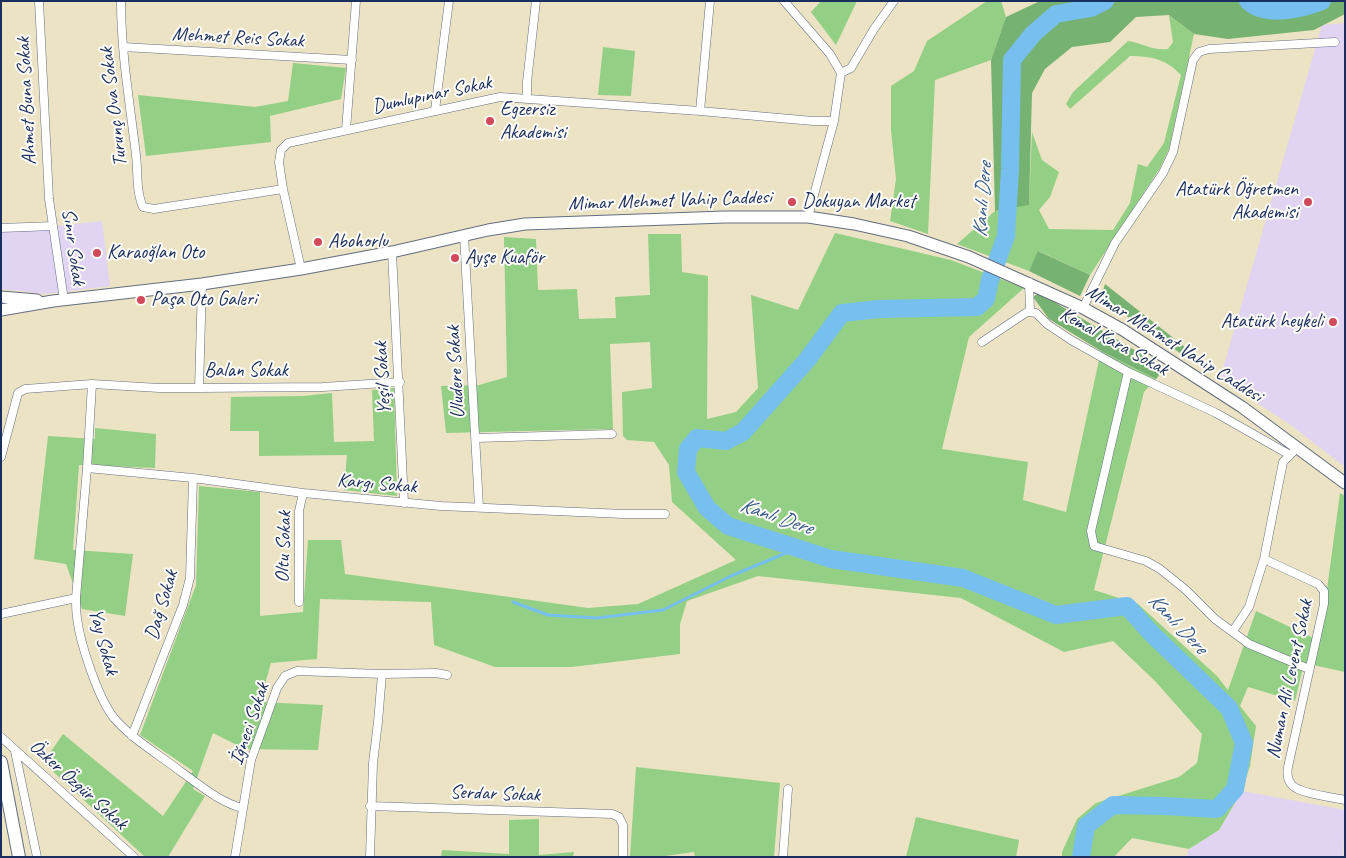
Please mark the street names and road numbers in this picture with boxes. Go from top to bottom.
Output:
street label: Mehmet Reis Sokak [171,23,305,53]
street label: Ahmet Buna Sokak [12,36,42,166]
street label: Turunç Ova Sokak [95,46,133,168]
street label: Dumlupınar Sokak [370,71,494,119]
street label: Mimar Mehmet Vahip Caddesi [568,185,772,217]
street label: Sınır Sokak [56,207,90,287]
street label: Mimar Mehmet Vahip Caddesi [1081,280,1267,408]
street label: Kemal Kara Sokak [1056,302,1172,382]
street label: Uludere Sokak [442,325,470,419]
street label: Yeşil Sokak [369,341,397,415]
street label: Balan Sokak [204,359,288,383]
street label: Kargı Sokak [336,469,418,499]
street label: Oltu Sokak [271,511,297,583]
street label: Dağ Sokak [140,567,184,643]
street label: Numan Ali Levent Sokak [1261,597,1319,761]
street label: Yay Sokak [83,606,123,678]
street label: İğneci Sokak [225,680,275,768]
street label: Özker Özgür Sokak [24,735,132,835]
street label: Serdar Sokak [450,780,540,808]

